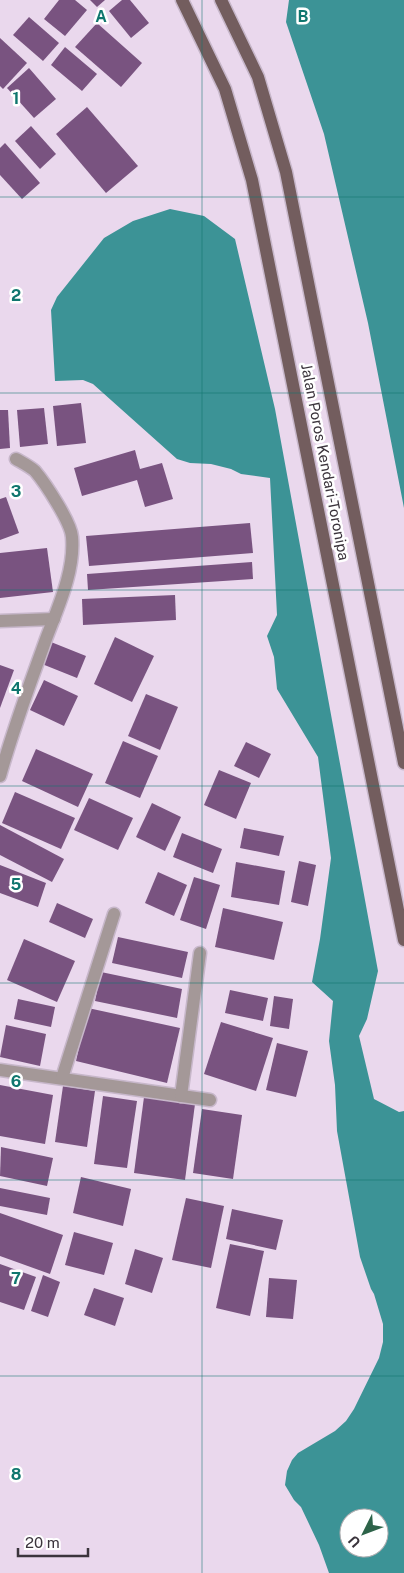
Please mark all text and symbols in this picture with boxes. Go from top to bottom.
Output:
text: A [95,7,107,26]
text: B [298,7,309,26]
text: 1 [13,89,19,108]
text: 2 [11,286,21,305]
street label: Jalan Poros Kendari-Toronipa [298,362,353,562]
text: 3 [11,482,21,501]
text: 4 [11,679,22,698]
text: 5 [11,875,22,894]
text: 6 [11,1072,21,1091]
text: 7 [11,1269,21,1288]
text: 8 [11,1465,22,1484]
north arrow [339,1508,389,1558]
scale bar [18,1526,88,1558]
text: U [345,1533,364,1551]
text: 20 m [25,1534,60,1551]

